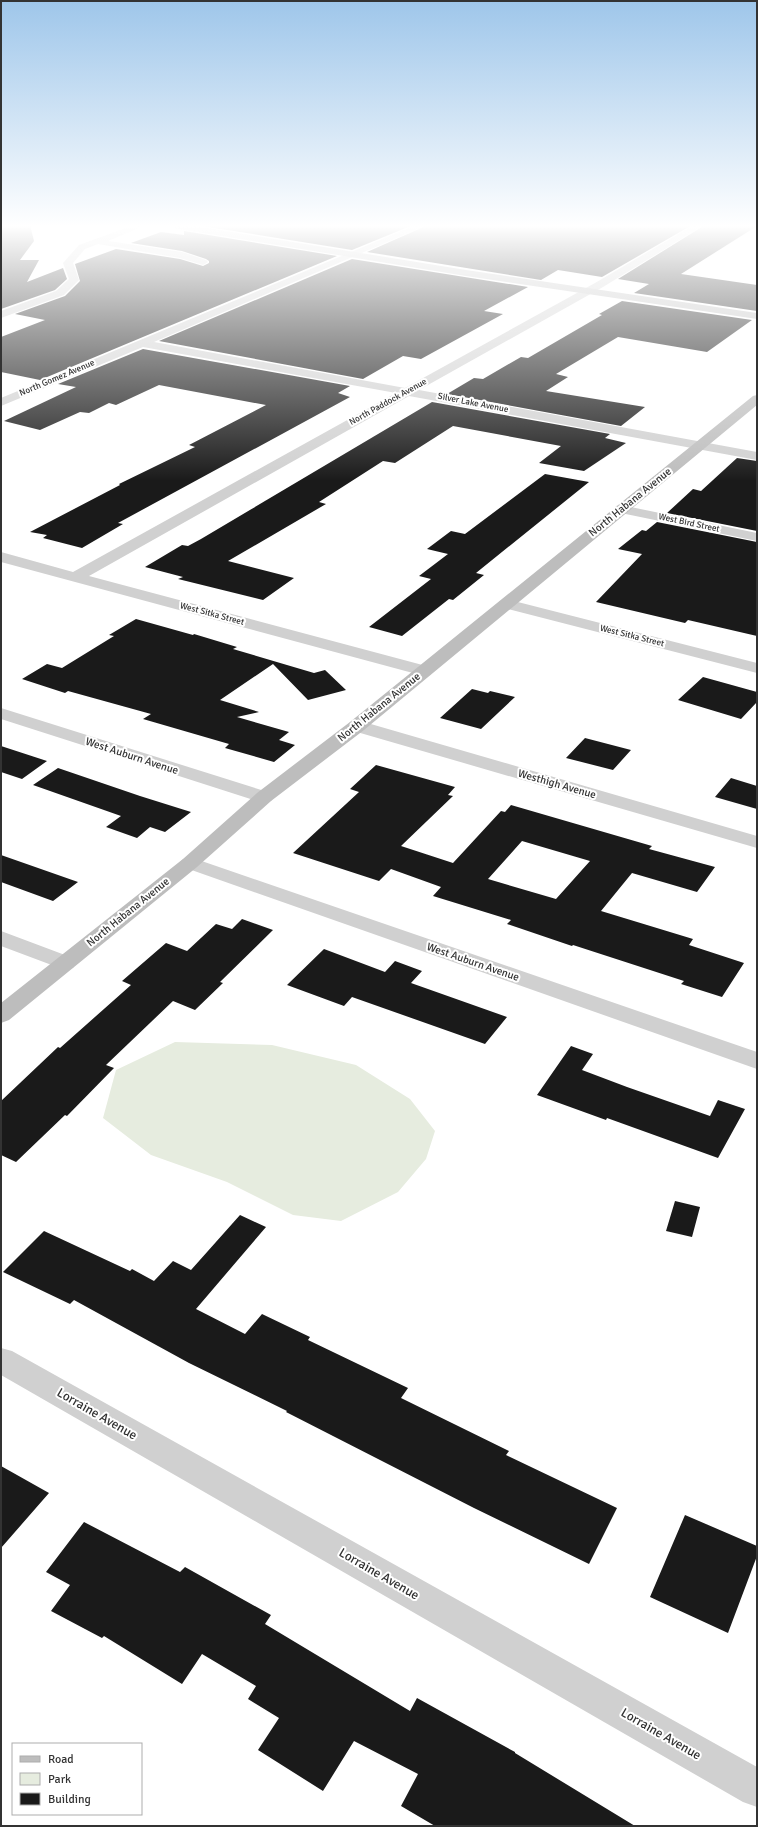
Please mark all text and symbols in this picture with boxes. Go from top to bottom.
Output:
street label: North Gomez Avenue [18,357,97,399]
street label: North Paddock Avenue [347,376,429,428]
street label: Silver Lake Avenue [437,391,510,415]
street label: North Habana Avenue [586,465,674,539]
street label: West Bird Street [657,511,721,535]
street label: West Sitka Street [179,600,245,628]
street label: West Sitka Street [599,623,665,649]
street label: North Habana Avenue [335,670,423,744]
street label: West Auburn Avenue [84,735,180,777]
street label: Westhigh Avenue [516,767,598,801]
street label: North Habana Avenue [84,875,172,949]
street label: West Auburn Avenue [425,940,521,984]
street label: Lorraine Avenue [54,1385,140,1443]
street label: Lorraine Avenue [336,1545,422,1603]
street label: Lorraine Avenue [618,1705,704,1763]
legend [12,1743,142,1815]
text: Road [48,1752,74,1767]
text: Park [48,1772,71,1787]
text: Building [48,1792,91,1807]

